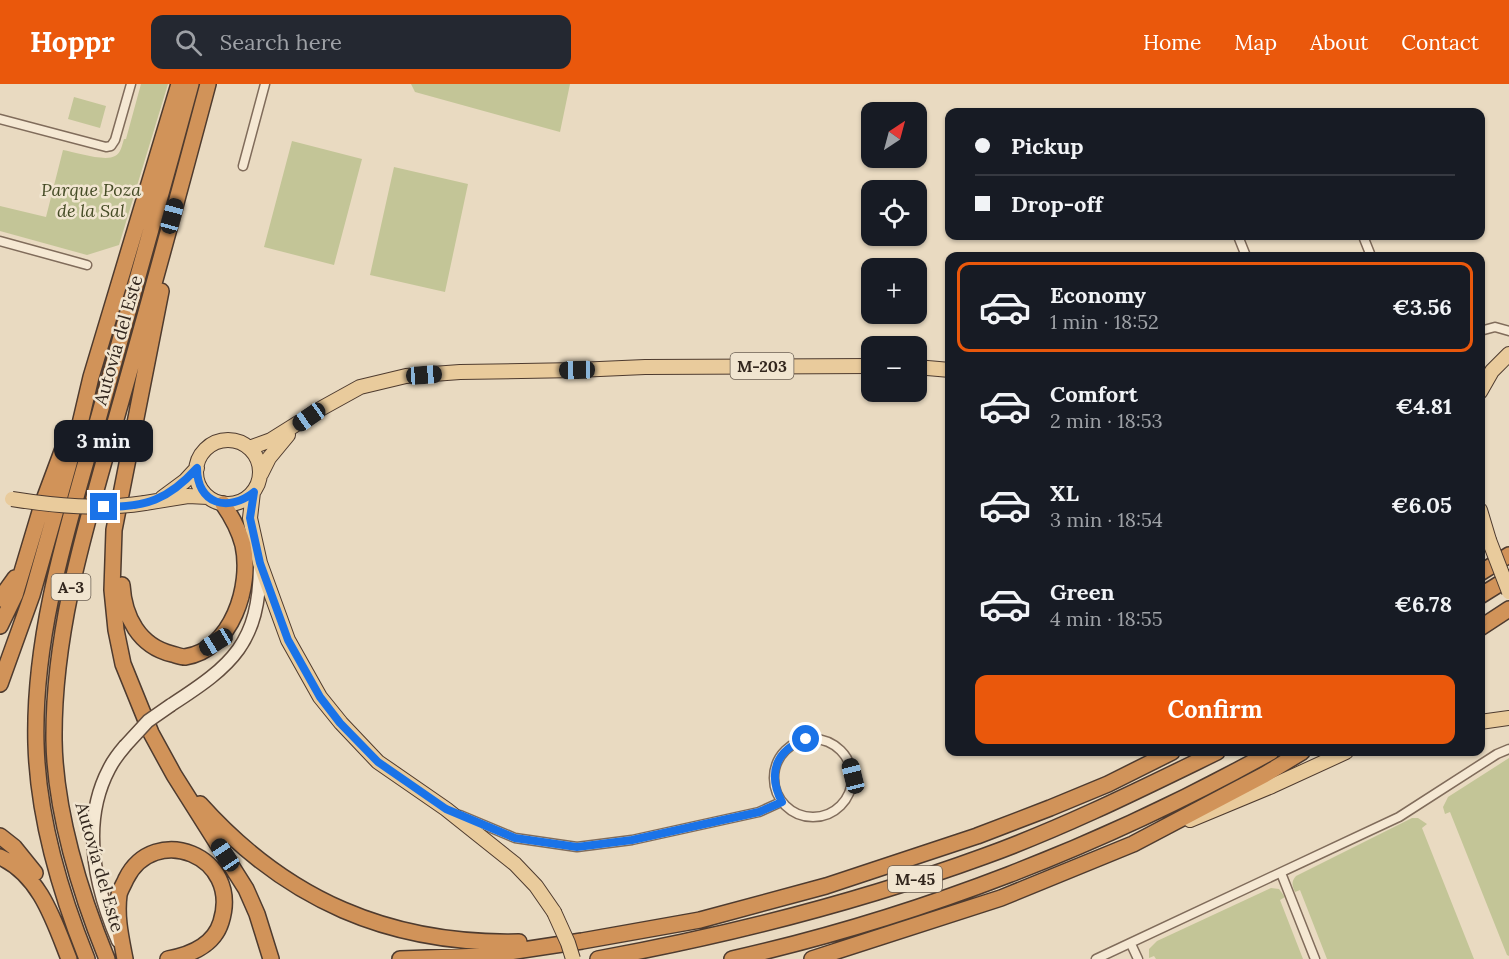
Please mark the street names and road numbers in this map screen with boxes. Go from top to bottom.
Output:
street label: Autovía del Este [88,272,148,409]
road number: M-203 [730,353,794,379]
road number: A-3 [52,574,90,600]
street label: Autovía del Este [70,798,130,935]
road number: M-45 [888,866,942,892]

